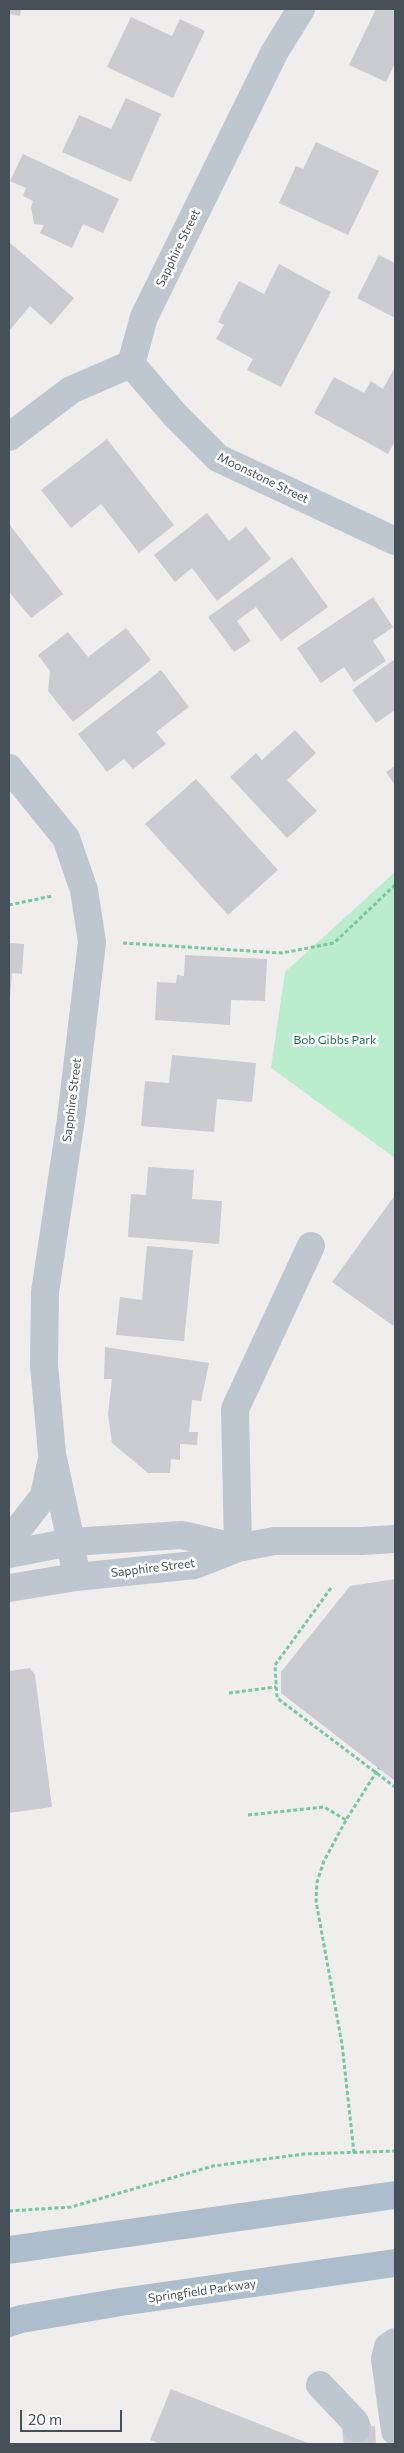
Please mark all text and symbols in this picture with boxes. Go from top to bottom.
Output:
street label: Sapphire Street [153,207,203,289]
street label: Moonstone Street [215,450,311,506]
park label: Bob Gibbs Park [293,1033,377,1047]
street label: Sapphire Street [60,1057,84,1143]
street label: Sapphire Street [110,1556,196,1580]
street label: Springfield Parkway [147,2276,257,2306]
scale bar [22,2400,125,2432]
text: 20 m [28,2410,62,2428]

